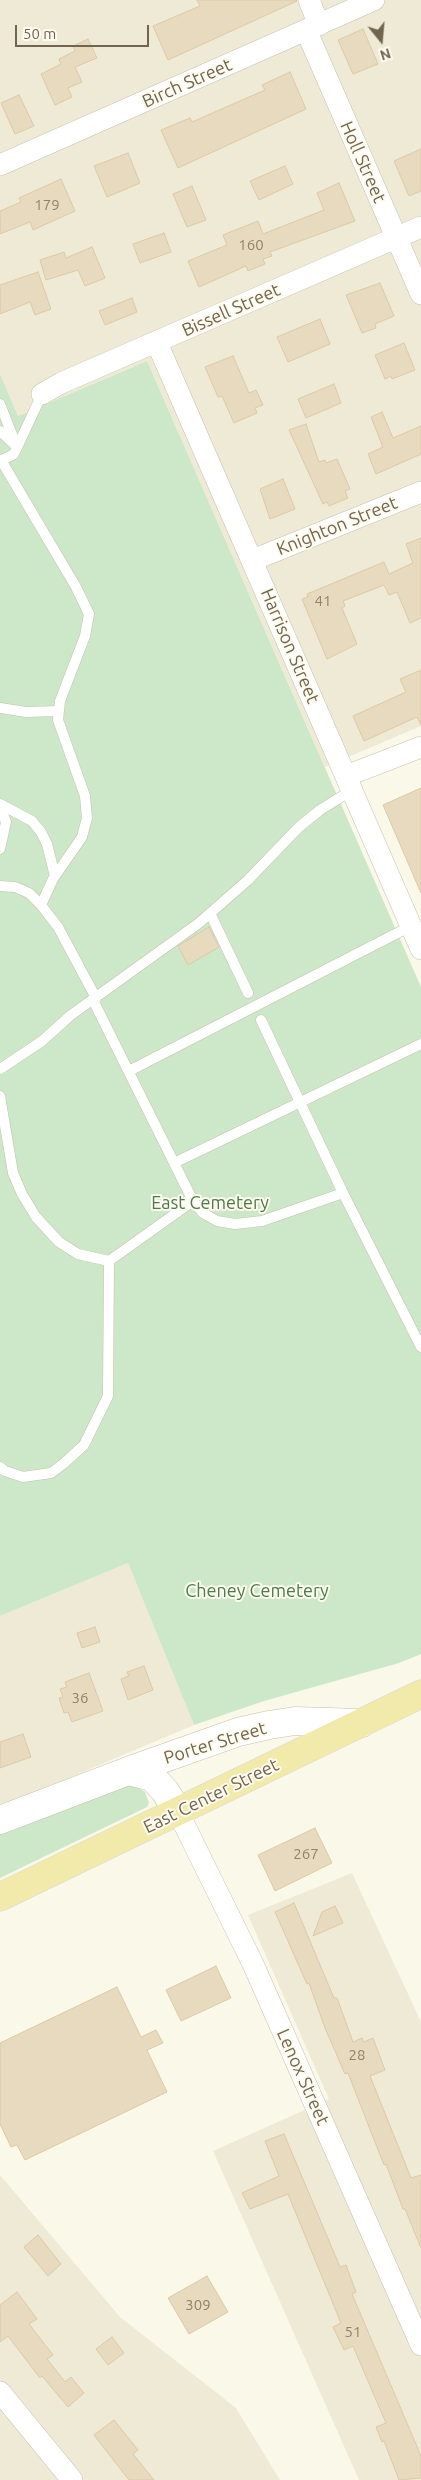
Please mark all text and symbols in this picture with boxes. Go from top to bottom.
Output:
scale bar [18,15,151,47]
north arrow [356,15,406,65]
text: 50 m [23,25,56,42]
text: N [378,45,393,64]
street label: Birch Street [139,54,235,112]
street label: Holl Street [335,118,391,206]
house number: 179 [34,196,60,214]
house number: 160 [238,236,264,254]
street label: Bissell Street [179,279,283,341]
street label: Knighton Street [273,492,401,560]
street label: Harrison Street [256,585,324,707]
house number: 41 [315,592,331,610]
park label: East Cemetery [151,1192,269,1214]
park label: Cheney Cemetery [185,1580,329,1602]
house number: 36 [72,1689,88,1707]
street label: Porter Street [161,1717,269,1769]
street label: East Center Street [140,1754,282,1838]
house number: 267 [293,1845,319,1863]
street label: Lenox Street [272,2025,334,2129]
house number: 28 [349,2046,365,2064]
house number: 309 [185,2296,211,2314]
house number: 51 [345,2323,361,2341]

